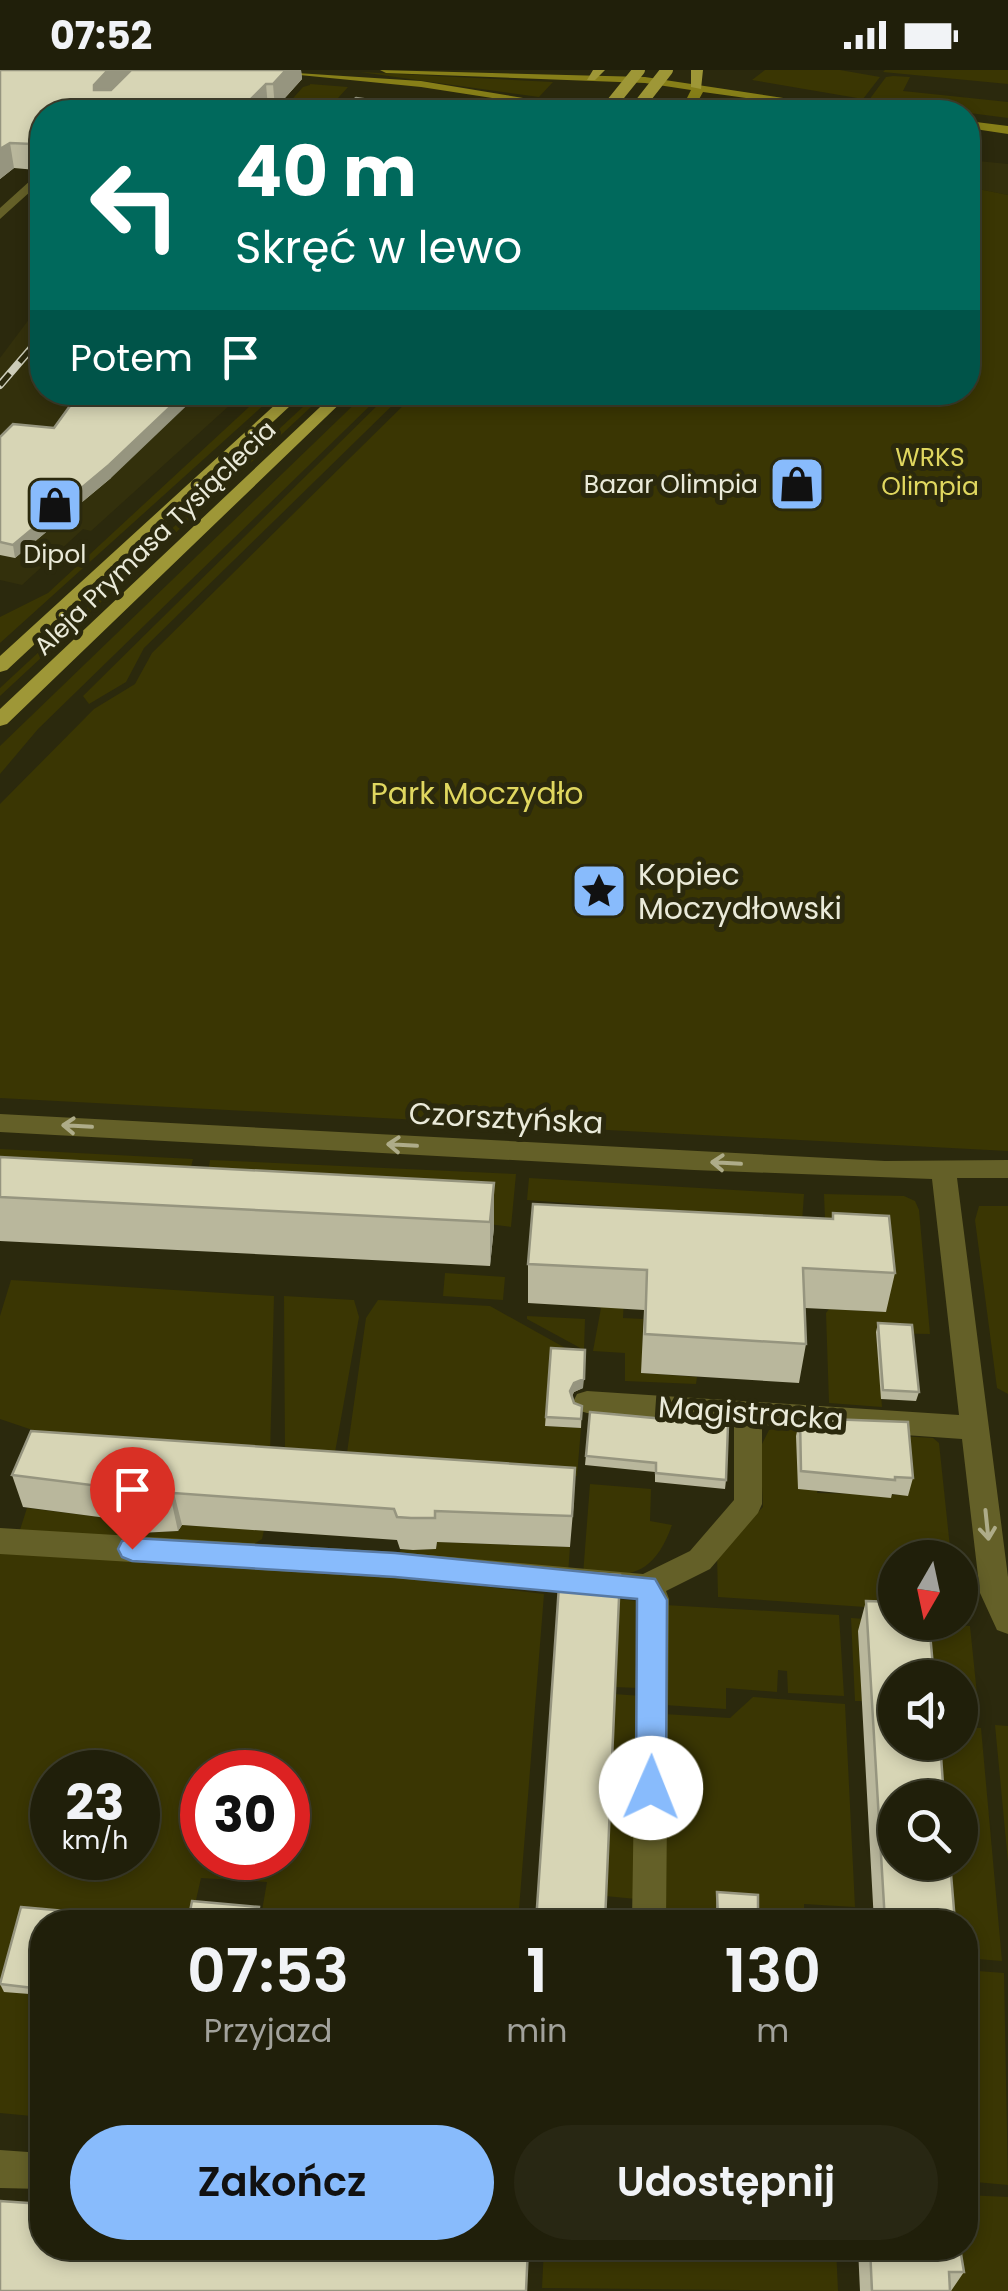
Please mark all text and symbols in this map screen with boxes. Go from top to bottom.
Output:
text: 07:52 [50,9,152,62]
text: 40 m [235,122,417,221]
icon: left [70,140,200,270]
text: Skręć w lewo [235,216,522,279]
icon: arrive [213,330,268,385]
text: Potem [70,331,193,384]
street label: Aleja Prymasa Tysiąclecia [26,413,284,663]
park label: WRKS Olimpia [881,440,979,504]
shop icon: Bazar Olimpia [767,454,827,514]
place label: Bazar Olimpia [584,467,758,502]
shop icon: Dipol [25,475,85,535]
place label: Dipol [24,537,86,572]
park label: Park Moczydło [370,772,584,815]
place label: Kopiec Moczydłowski [638,853,842,930]
place icon: Kopiec Moczydłowski [569,861,629,921]
street label: Czorsztyńska [408,1091,604,1145]
one-way arrow [62,1116,94,1135]
one-way arrow [386,1135,418,1154]
one-way arrow [711,1153,743,1172]
street label: Magistracka [657,1385,845,1441]
pin [90,1447,175,1550]
icon: arrive [105,1462,160,1517]
one-way arrow [978,1508,997,1540]
north arrow [878,1540,978,1640]
map controls [878,1540,978,1880]
button: sound [878,1660,978,1760]
position arrow [599,1736,703,1840]
speed limit sign: 30 [180,1750,310,1880]
text: 23 [66,1767,124,1838]
button: search [878,1780,978,1880]
text: km/h [62,1823,128,1858]
text: 07:53 [187,1929,349,2013]
text: 1 [526,1929,548,2013]
text: 130 [725,1929,821,2013]
text: Przyjazd [204,2008,332,2053]
text: min [506,2008,567,2053]
text: m [756,2008,789,2053]
button: Zakończ [70,2125,494,2240]
button: Udostępnij [514,2125,938,2240]

